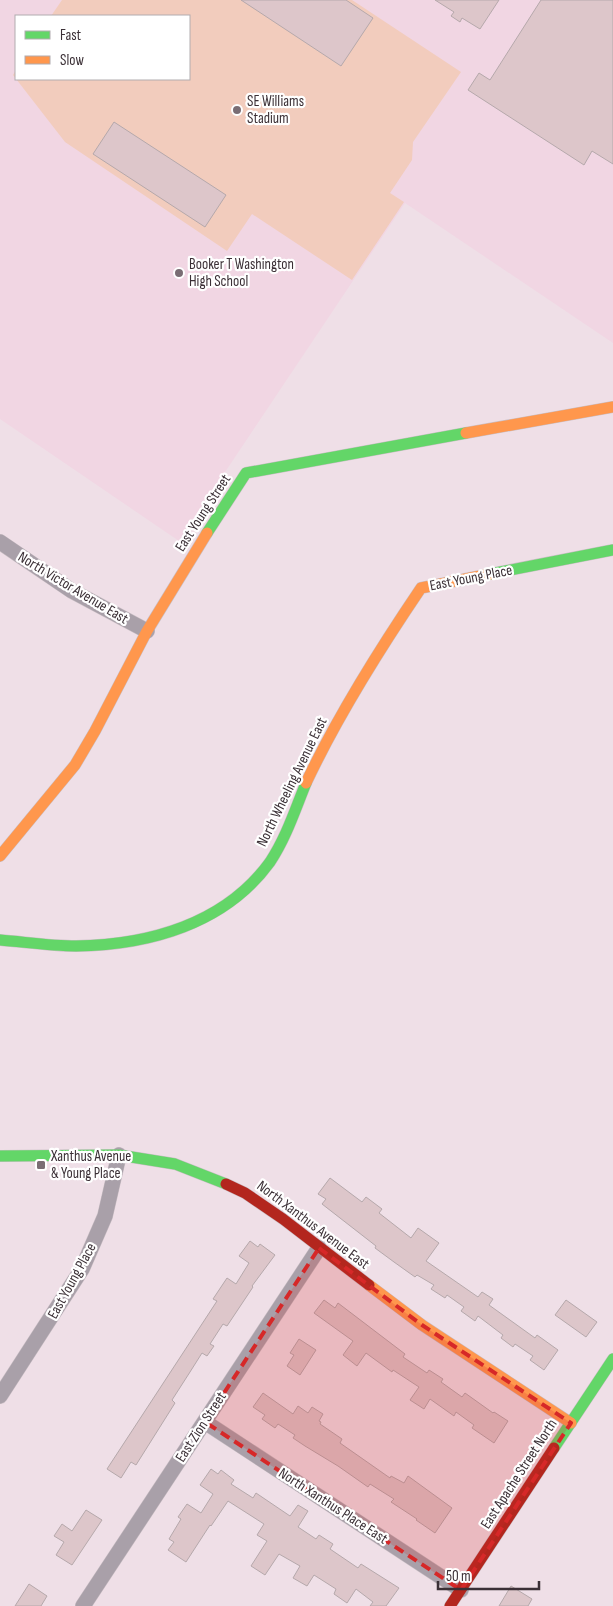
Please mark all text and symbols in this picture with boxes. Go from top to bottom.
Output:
legend [15,15,190,80]
text: Fast [60,26,82,45]
text: Slow [60,51,84,70]
place label: SE Williams Stadium [247,92,304,128]
marker: SE Williams Stadium [231,104,243,116]
place label: Booker T Washington High School [189,255,294,291]
marker: Booker T Washington High School [173,267,185,279]
street label: East Young Street [171,470,235,555]
street label: North Victor Avenue East [14,548,132,629]
street label: East Young Place [428,561,514,595]
street label: North Wheeling Avenue East [252,714,332,850]
place label: Xanthus Avenue & Young Place [50,1147,131,1183]
marker: Xanthus Avenue & Young Place [35,1159,47,1171]
street label: North Xanthus Avenue East [253,1176,373,1274]
street label: East Young Place [43,1240,101,1322]
street label: East Zion Street [171,1388,231,1466]
street label: East Apache Street North [476,1416,562,1532]
street label: North Xanthus Place East [275,1464,391,1549]
scale bar [438,1558,539,1590]
text: 50 m [446,1567,471,1586]

